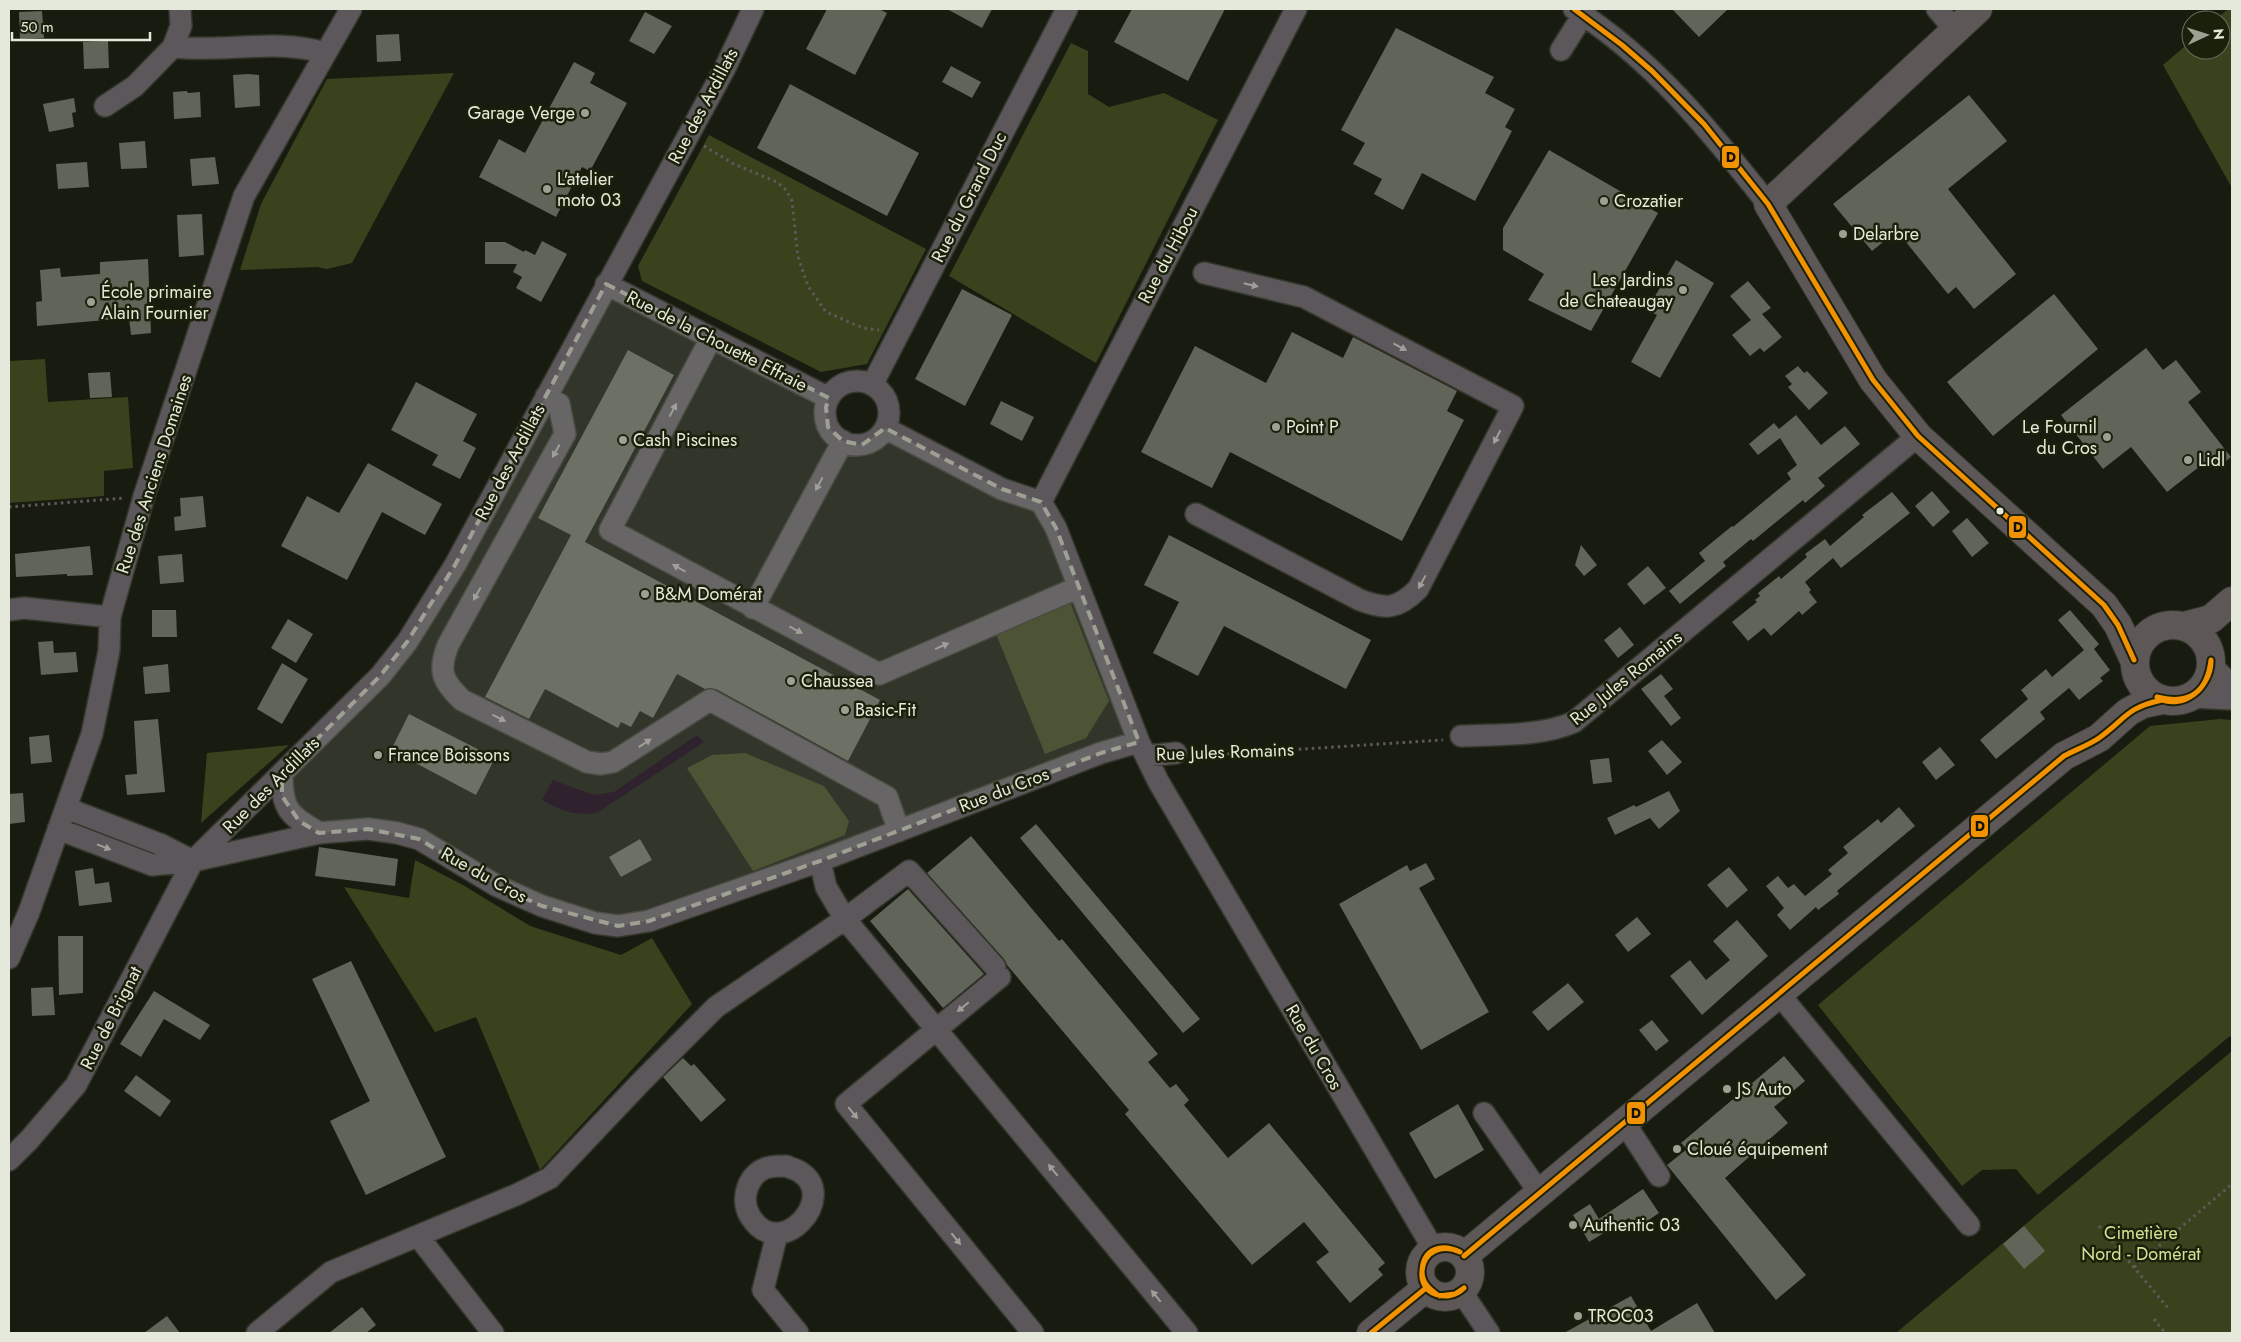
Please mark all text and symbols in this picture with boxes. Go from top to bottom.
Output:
scale bar [12,10,150,42]
north arrow [2181,10,2231,60]
text: 50 m [20,16,54,38]
text: N [2209,28,2229,40]
street label: Rue des Ardillats [662,43,744,169]
place label: Garage Verge [467,100,575,126]
marker: Garage Verge [579,107,591,119]
street label: Rue du Grand Duc [925,127,1013,267]
line badge: D [1721,145,1740,169]
text: D [1726,147,1736,167]
place label: L'atelier moto 03 [557,166,621,213]
marker: L'atelier moto 03 [541,183,553,195]
place label: Crozatier [1614,188,1684,214]
marker: Crozatier [1598,195,1610,207]
street label: Rue du Hibou [1132,202,1204,308]
place label: Delarbre [1853,221,1919,247]
marker: Delarbre [1837,228,1849,240]
place label: Les Jardins de Chateaugay [1559,267,1673,314]
place label: École primaire Alain Fournier [101,279,212,326]
one-way arrow [1244,281,1259,289]
street label: Rue de la Chouette Effraie [622,284,812,398]
marker: Les Jardins de Chateaugay [1677,284,1689,296]
marker: École primaire Alain Fournier [85,296,97,308]
one-way arrow [1393,343,1407,351]
street label: Rue des Anciens Domaines [110,371,198,577]
street label: Rue des Ardillats [469,399,551,525]
one-way arrow [669,403,678,416]
place label: Point P [1286,414,1339,440]
place label: Le Fournil du Cros [2022,414,2097,461]
marker: Point P [1270,421,1282,433]
place label: Cash Piscines [633,427,737,453]
one-way arrow [1493,430,1501,445]
marker: Le Fournil du Cros [2101,431,2113,443]
marker: Cash Piscines [617,434,629,446]
one-way arrow [552,444,560,459]
place label: Lidl [2198,447,2225,473]
marker: Lidl [2182,454,2194,466]
one-way arrow [815,478,824,491]
unlabelled marker [1995,506,2005,516]
line badge: D [2008,515,2027,539]
text: D [2013,517,2023,537]
one-way arrow [672,564,686,572]
one-way arrow [1418,575,1426,589]
place label: B&M Domérat [655,581,762,607]
one-way arrow [473,586,481,601]
marker: B&M Domérat [639,588,651,600]
street label: Rue Jules Romains [1564,624,1688,732]
one-way arrow [789,626,803,634]
one-way arrow [934,642,949,651]
place label: Chaussea [801,668,873,694]
marker: Chaussea [785,675,797,687]
place label: Basic-Fit [855,697,917,723]
marker: Basic-Fit [839,704,851,716]
one-way arrow [491,714,506,722]
street label: Rue des Ardillats [217,731,325,839]
street label: Rue Jules Romains [1156,737,1294,767]
one-way arrow [638,738,651,747]
place label: France Boissons [388,742,510,768]
marker: France Boissons [372,749,384,761]
street label: Rue du Cros [955,761,1053,819]
line badge: D [1970,814,1989,838]
text: D [1975,816,1985,836]
street label: Rue du Cros [436,841,532,909]
one-way arrow [96,843,111,851]
street label: Rue de Brignat [74,961,148,1074]
street label: Rue du Cros [1279,1000,1349,1094]
one-way arrow [956,1002,969,1013]
place label: JS Auto [1735,1076,1792,1102]
marker: JS Auto [1721,1083,1733,1095]
line badge: D [1626,1101,1646,1125]
text: D [1631,1103,1641,1123]
one-way arrow [848,1106,859,1119]
place label: Cloué équipement [1687,1136,1828,1162]
marker: Cloué équipement [1671,1143,1683,1155]
one-way arrow [1047,1164,1058,1177]
place label: Authentic 03 [1583,1212,1680,1238]
marker: Authentic 03 [1567,1219,1579,1231]
park label: Cimetière Nord - Domérat [2081,1220,2201,1267]
one-way arrow [950,1232,961,1245]
one-way arrow [1150,1290,1162,1302]
place label: TROC03 [1588,1303,1654,1329]
marker: TROC03 [1572,1310,1584,1322]

